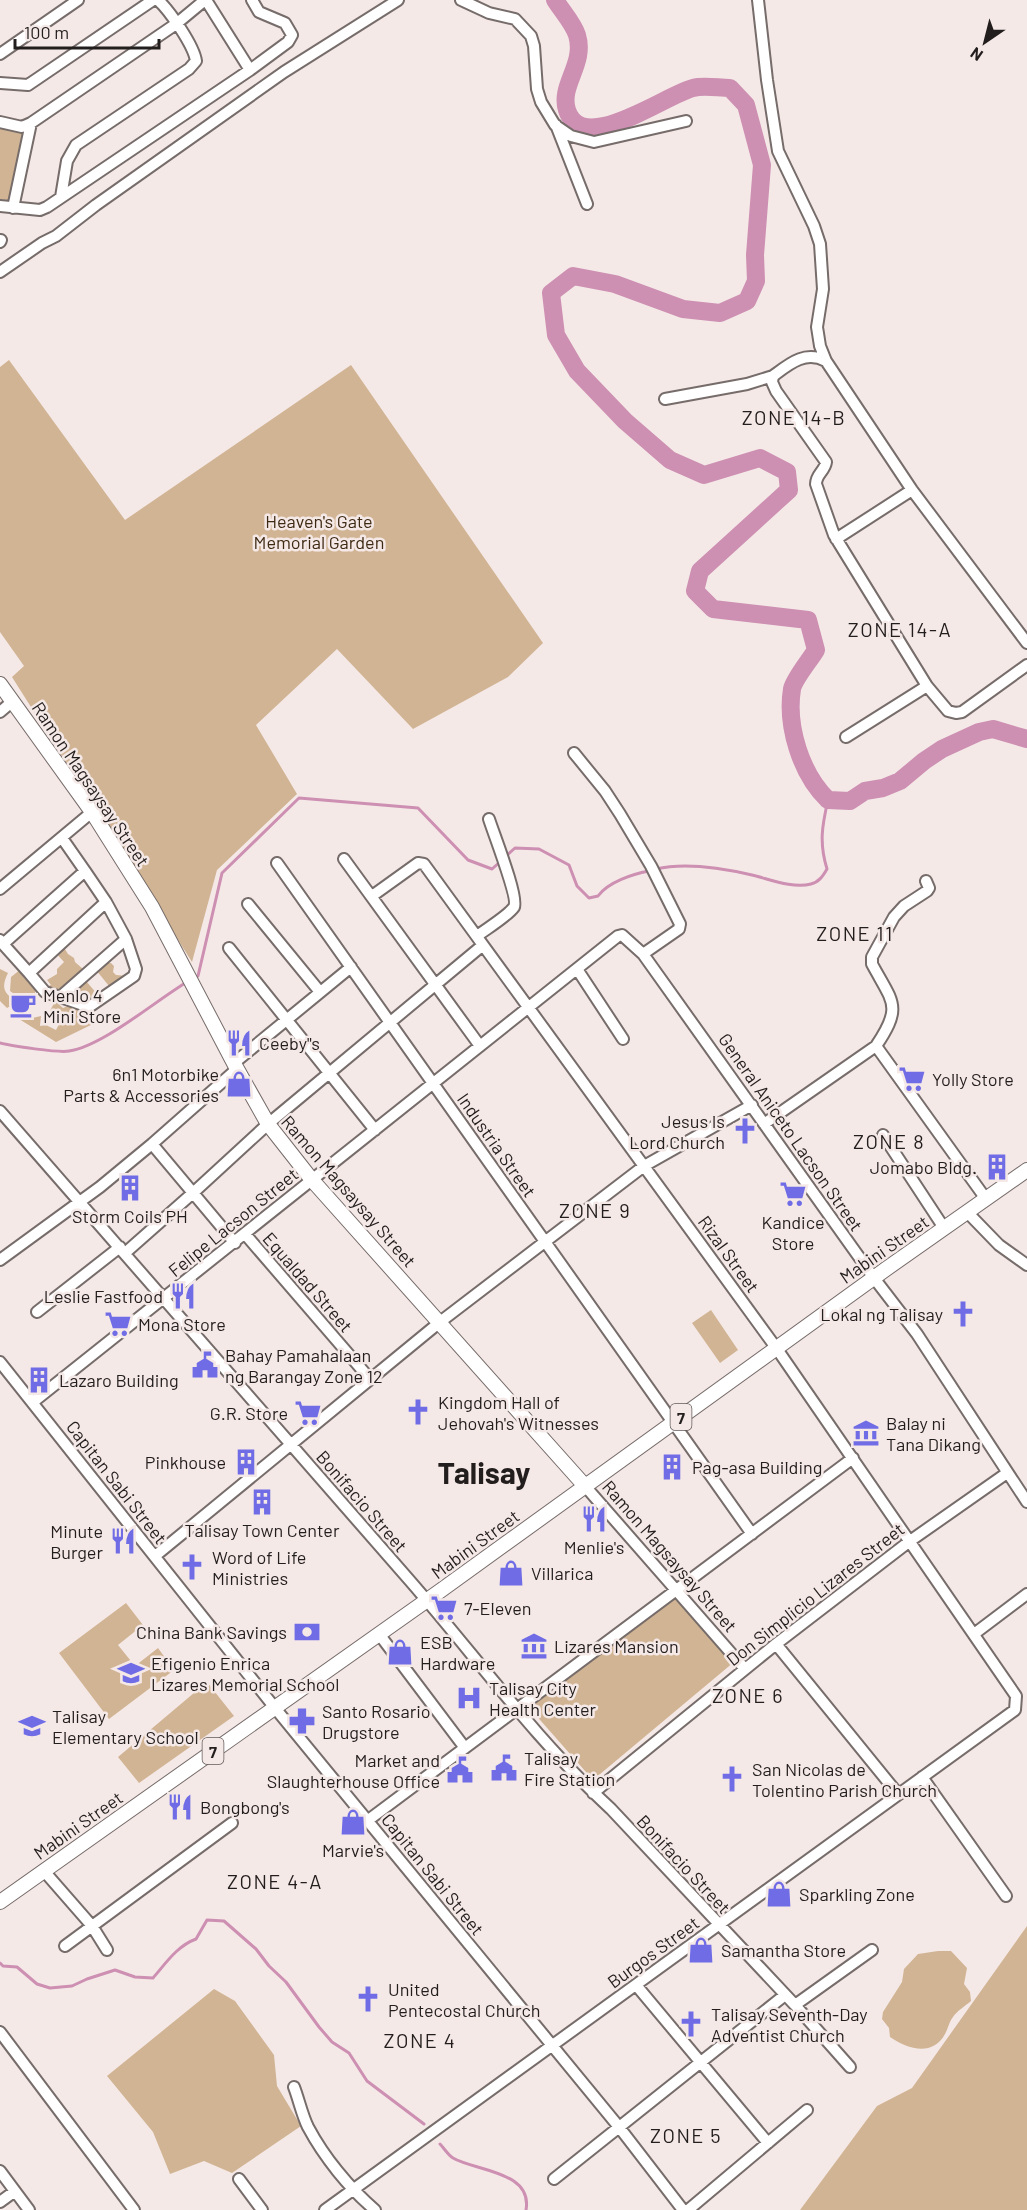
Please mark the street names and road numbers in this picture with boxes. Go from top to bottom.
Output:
street label: Ramon Magsaysay Street [28,697,154,871]
street label: General Aniceto Lacson Street [714,1029,868,1235]
street label: Industria Street [453,1089,541,1201]
street label: Ramon Magsaysay Street [277,1111,421,1271]
street label: Felipe Lacson Street [164,1163,302,1281]
street label: Mabini Street [835,1210,933,1288]
street label: Rizal Street [694,1211,764,1297]
street label: Equaldad Street [259,1227,357,1337]
road number: 7 [670,1404,692,1430]
street label: Capitan Sabi Street [62,1416,172,1548]
street label: Bonifacio Street [312,1446,412,1556]
street label: Ramon Magsaysay Street [598,1476,742,1636]
street label: Mabini Street [427,1505,523,1583]
street label: Don Simplicio Lizares Street [722,1518,908,1670]
road number: 7 [202,1738,224,1764]
street label: Mabini Street [29,1786,127,1864]
street label: Capitan Sabi Street [377,1809,489,1939]
street label: Bonifacio Street [633,1810,735,1918]
street label: Burgos Street [603,1911,703,1993]

